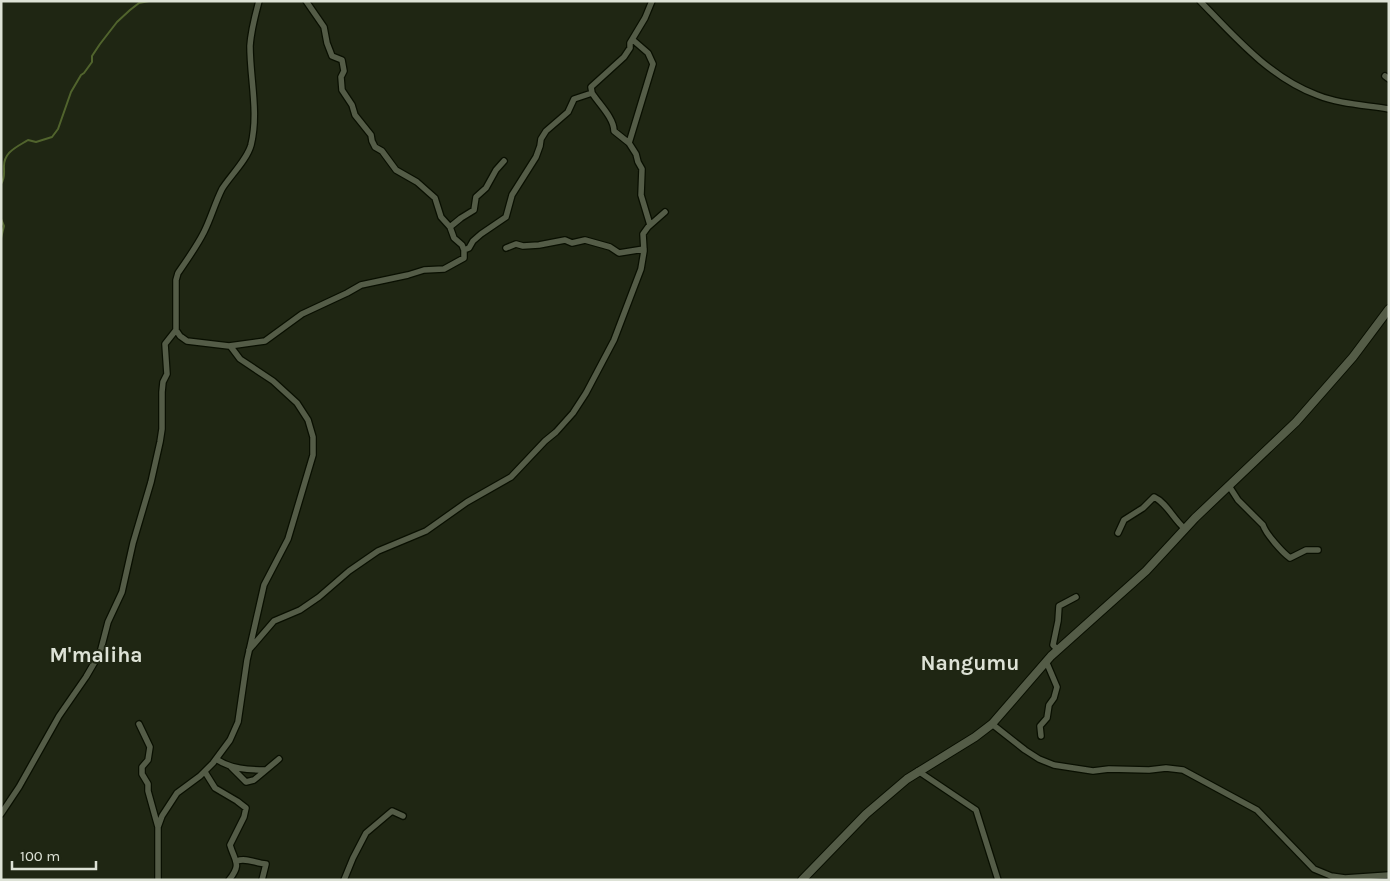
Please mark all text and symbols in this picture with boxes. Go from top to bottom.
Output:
district label: M'maliha [50,643,143,667]
district label: Nangumu [921,651,1019,675]
scale bar [12,838,96,870]
text: 100 m [20,847,60,865]

